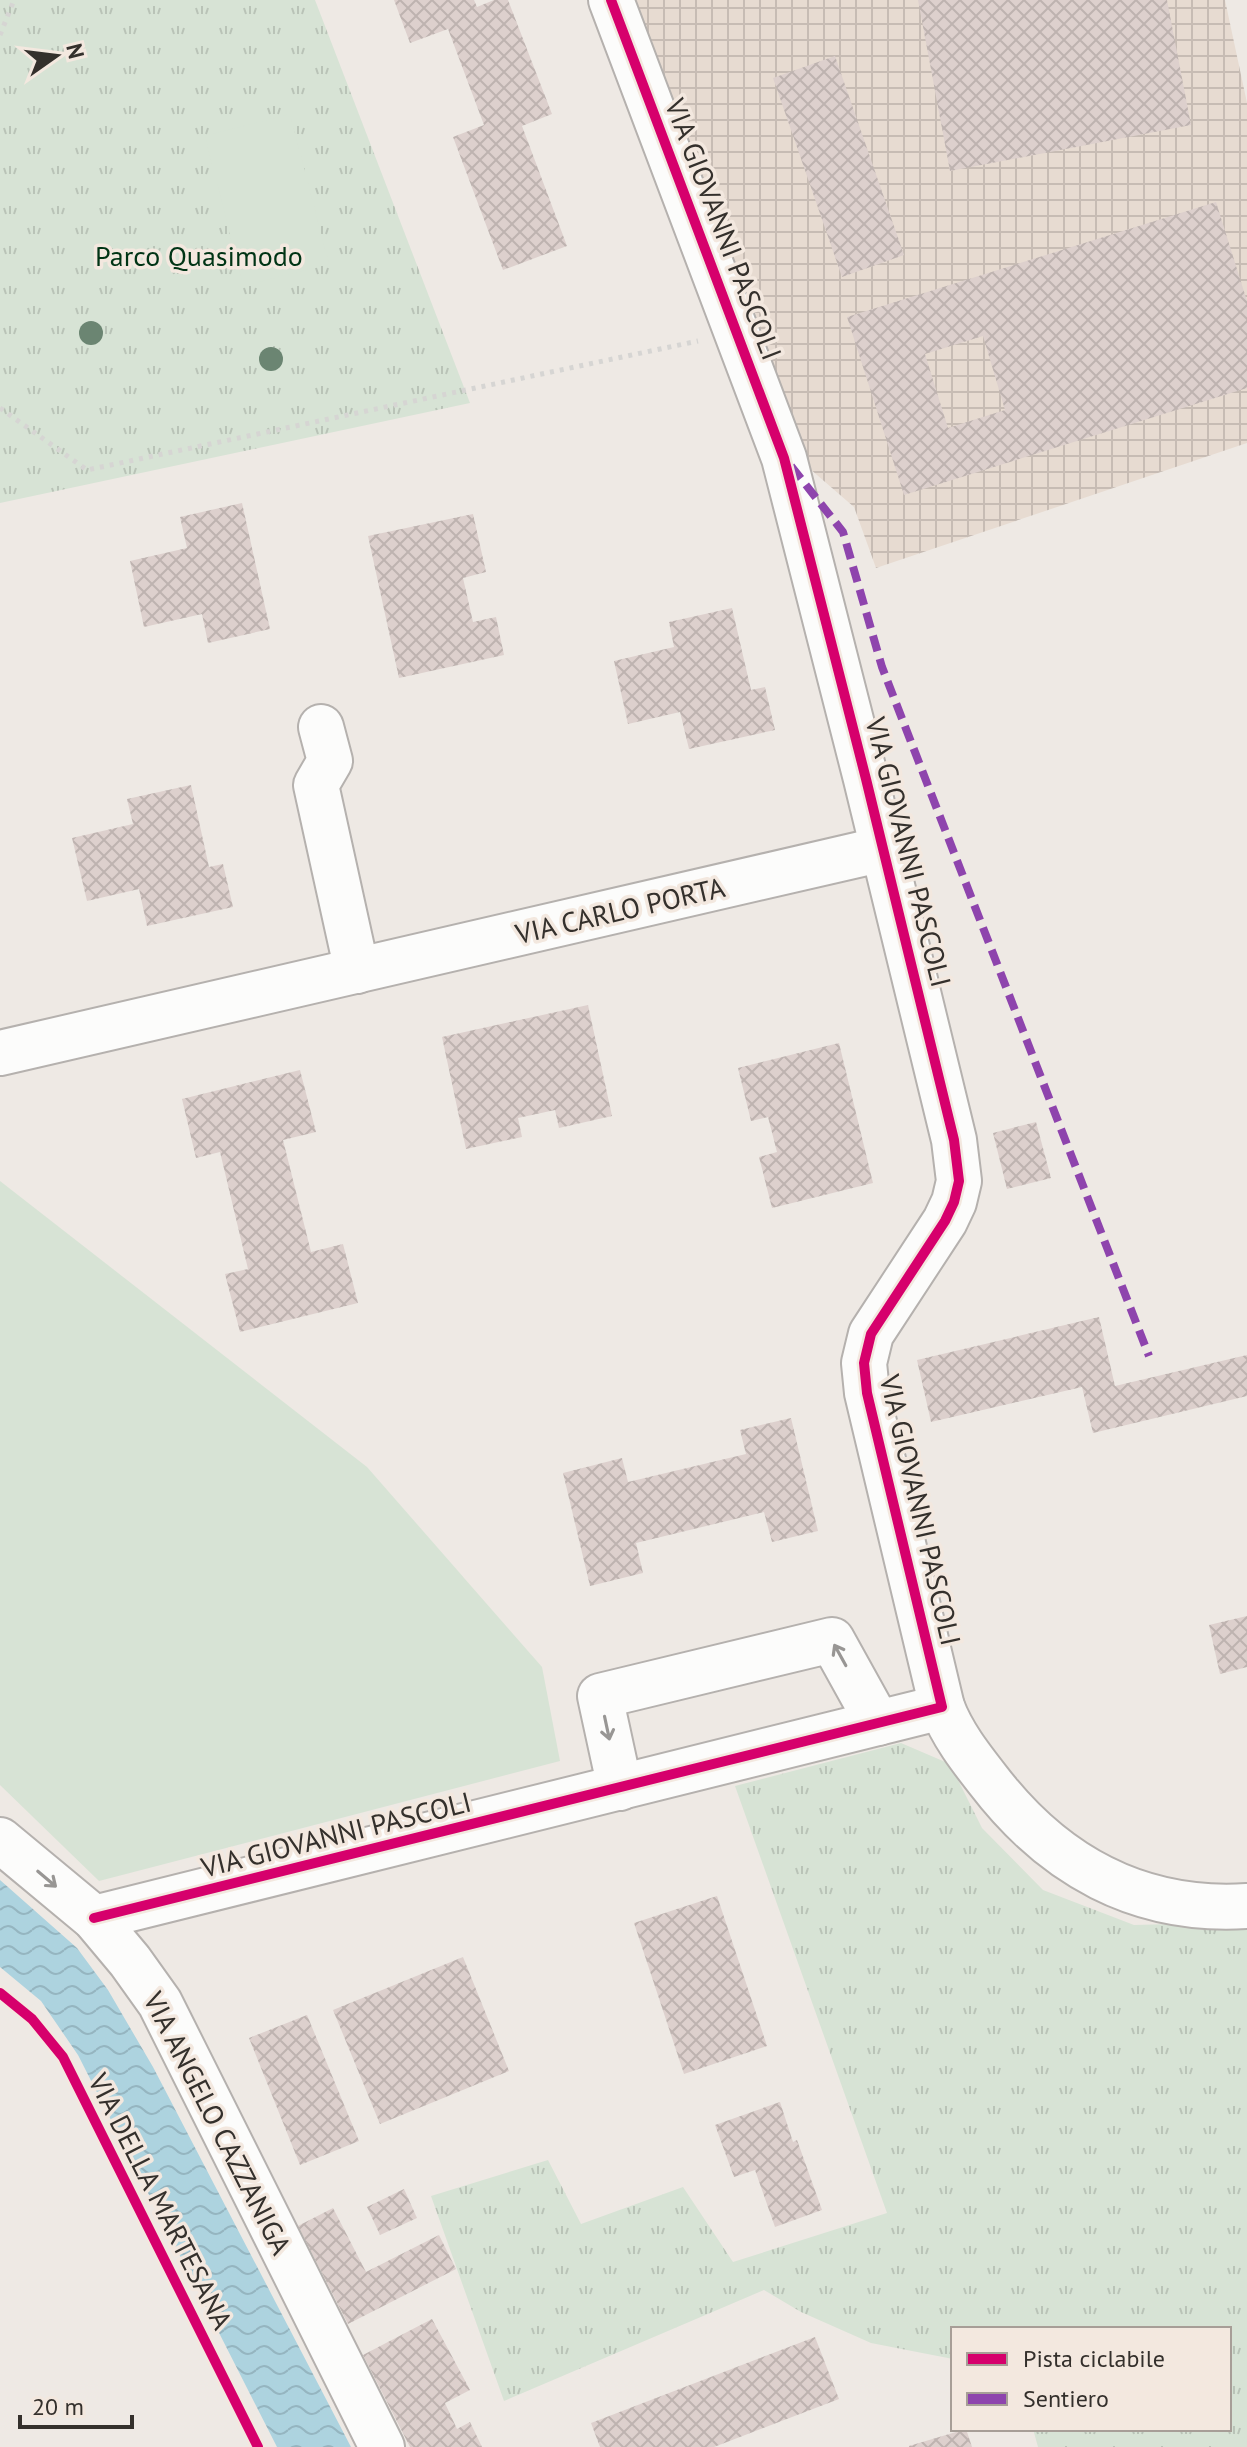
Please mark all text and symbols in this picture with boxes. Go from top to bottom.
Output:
north arrow [16,16,96,96]
text: N [60,41,91,62]
street label: VIA GIOVANNI PASCOLI [657,92,791,365]
park label: Parco Quasimodo [95,237,303,274]
street label: VIA GIOVANNI PASCOLI [857,712,960,991]
street label: VIA CARLO PORTA [511,868,729,952]
street label: VIA GIOVANNI PASCOLI [872,1370,970,1649]
one-way arrow [832,1644,848,1667]
one-way arrow [600,1715,615,1740]
street label: VIA GIOVANNI PASCOLI [196,1783,475,1886]
one-way arrow [36,1871,57,1888]
street label: VIA ANGELO CAZZANIGA [135,1985,301,2261]
street label: VIA DELLA MARTESANA [80,2066,242,2336]
legend [951,2327,1231,2431]
text: Pista ciclabile [1023,2343,1165,2374]
scale bar [20,2379,132,2429]
text: Sentiero [1023,2383,1109,2414]
text: 20 m [32,2391,84,2422]

